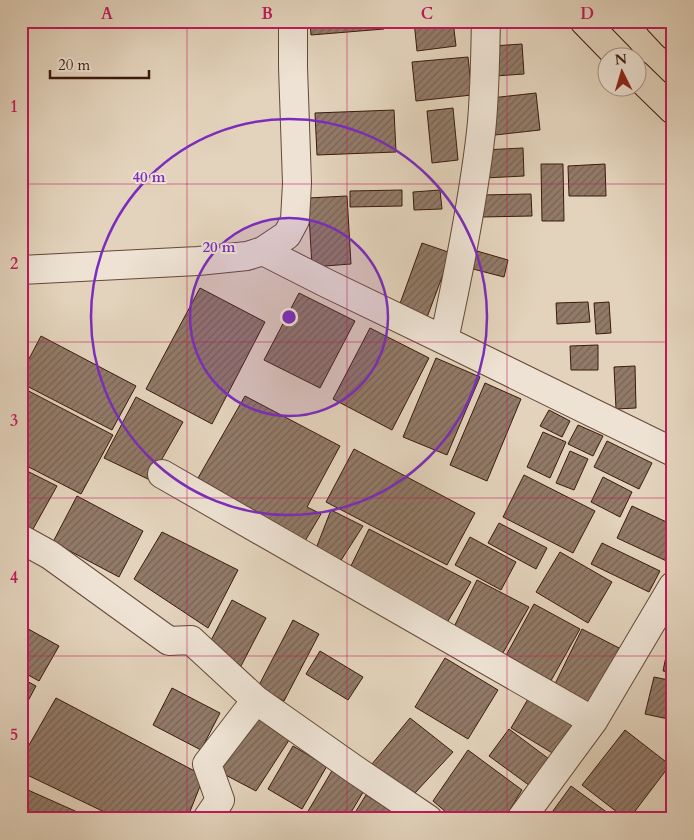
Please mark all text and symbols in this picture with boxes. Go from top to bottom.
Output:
text: A [101,3,113,25]
text: B [261,3,273,25]
text: C [421,3,433,25]
text: D [580,3,594,25]
scale bar [50,48,149,80]
north arrow [596,48,646,98]
text: N [614,50,628,70]
text: 20 m [58,55,90,75]
text: 1 [10,96,18,118]
text: 40 m [132,167,166,187]
text: 20 m [202,237,236,257]
text: 2 [10,253,18,275]
centre of rings [280,308,298,326]
text: 3 [10,410,18,432]
text: 4 [10,567,18,589]
text: 5 [10,724,18,746]

